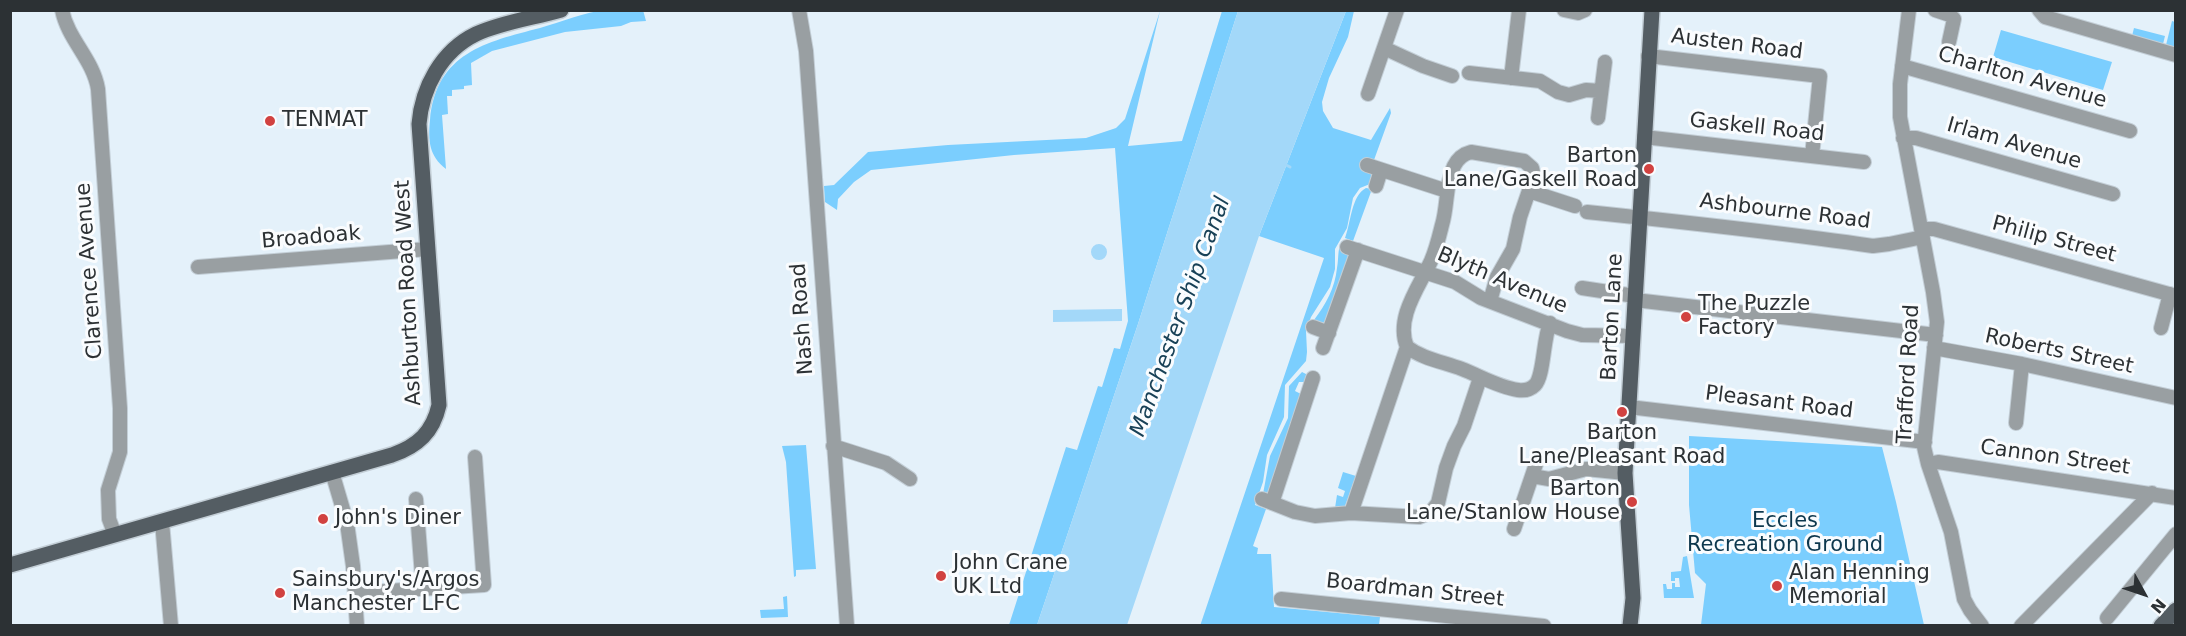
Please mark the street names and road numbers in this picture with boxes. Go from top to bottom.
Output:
street label: Austen Road [1670,24,1804,66]
street label: Charlton Avenue [1935,42,2109,114]
street label: Gaskell Road [1688,108,1826,148]
street label: Irlam Avenue [1944,113,2084,175]
street label: Ashburton Road West [391,180,427,406]
street label: Clarence Avenue [71,182,109,360]
street label: Ashbourne Road [1698,189,1872,235]
street label: Philip Street [1989,211,2119,269]
street label: Broadoak [260,221,362,255]
street label: Blyth Avenue [1433,242,1571,320]
street label: Barton Lane [1597,253,1629,381]
street label: Nash Road [787,262,819,376]
street label: Trafford Road [1893,304,1925,444]
street label: Roberts Street [1983,324,2135,380]
street label: Pleasant Road [1704,381,1854,425]
street label: Cannon Street [1979,435,2131,481]
street label: Boardman Street [1325,569,1505,613]

